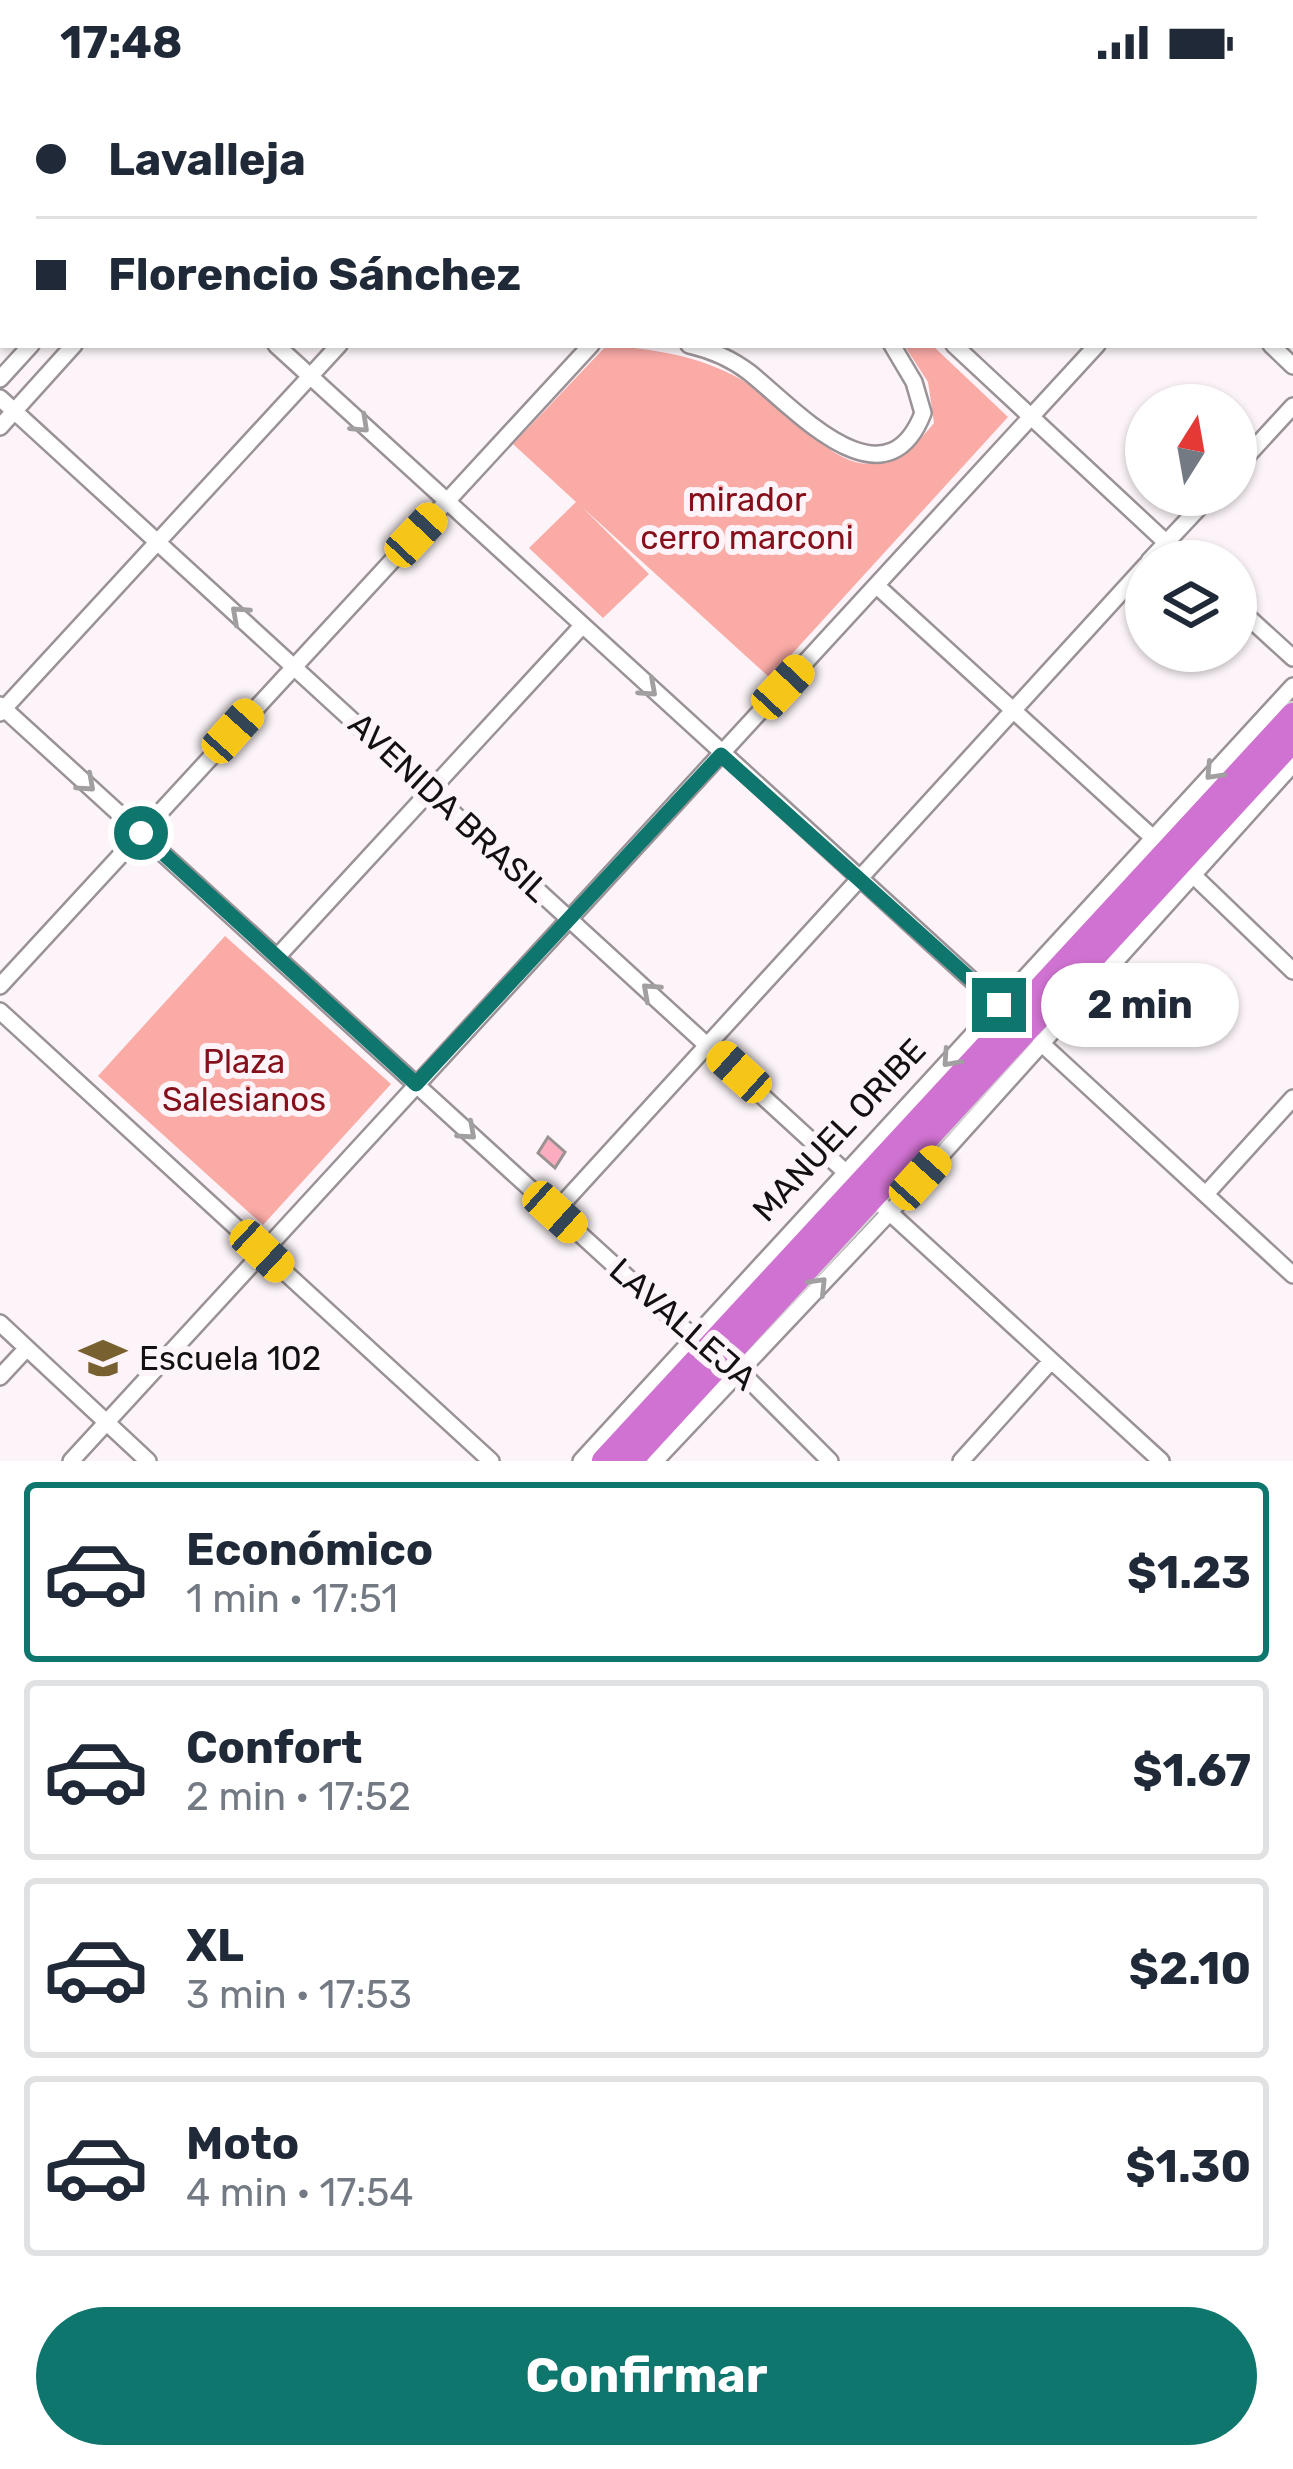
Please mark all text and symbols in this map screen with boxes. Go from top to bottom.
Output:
text: 17:48 [60,16,183,69]
text: Lavalleja [108,133,306,186]
text: Florencio Sánchez [108,248,521,301]
north arrow [1125,384,1257,516]
map controls [1125,384,1257,672]
one-way arrow [348,411,369,432]
park label: mirador cerro marconi [640,480,854,557]
car [378,496,454,574]
button: layers [1125,540,1257,672]
one-way arrow [231,607,252,628]
car [745,648,821,726]
one-way arrow [635,675,656,696]
car [196,692,270,770]
street label: AVENIDA BRASIL [341,704,557,910]
one-way arrow [1206,758,1227,779]
one-way arrow [73,770,94,791]
route start [114,806,168,860]
callout: 2 min [1041,963,1239,1047]
route end [972,978,1026,1032]
text: 2 min [1087,982,1193,1028]
one-way arrow [642,984,663,1005]
street label: MANUEL ORIBE [745,1031,933,1229]
car [700,1035,778,1109]
park label: Plaza Salesianos [162,1042,326,1119]
one-way arrow [942,1046,964,1067]
one-way arrow [454,1118,475,1139]
car [883,1139,957,1217]
car [516,1175,594,1249]
car [223,1213,301,1289]
street label: LAVALLEJA [602,1250,764,1398]
one-way arrow [804,1277,826,1299]
school or university icon: Escuela 102 [78,1333,128,1383]
place label: Escuela 102 [139,1339,321,1378]
icon: car [42,1518,150,1626]
text: Económico [186,1523,433,1576]
text: $1.23 [1127,1546,1251,1599]
text: 1 min · 17:51 [186,1576,398,1622]
icon: car [42,1716,150,1824]
text: Confort [186,1721,362,1774]
text: $1.67 [1132,1744,1251,1797]
text: 2 min · 17:52 [186,1774,411,1820]
icon: car [42,1914,150,2022]
text: XL [186,1919,244,1972]
text: $2.10 [1129,1942,1251,1995]
text: 3 min · 17:53 [186,1972,412,2018]
icon: car [42,2112,150,2220]
text: Moto [186,2117,299,2170]
text: $1.30 [1126,2140,1251,2193]
text: 4 min · 17:54 [186,2170,414,2216]
button: Confirmar [36,2307,1257,2445]

